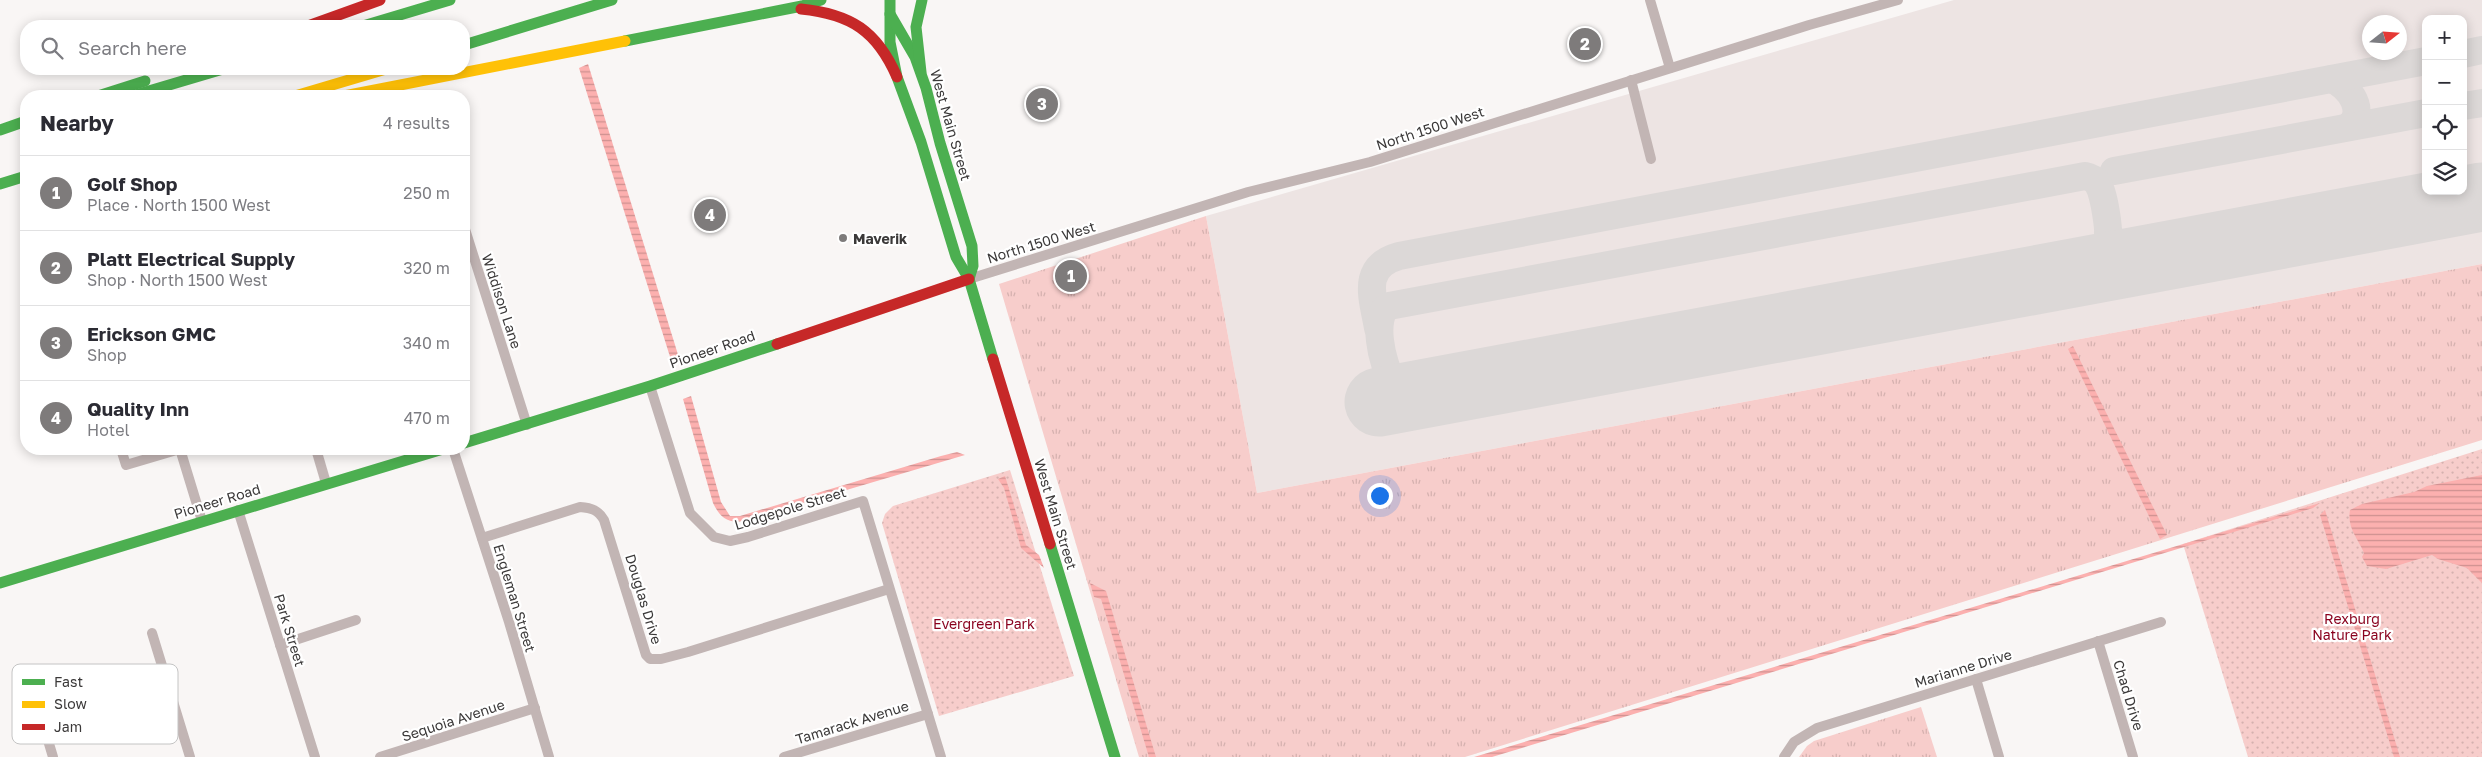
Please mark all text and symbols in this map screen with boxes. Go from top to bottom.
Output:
north arrow [2362,15,2407,60]
map controls [2422,15,2467,195]
button: + [2422,15,2467,60]
search box [20,20,470,75]
pin: 2 [1569,25,1601,63]
icon: search [38,34,66,62]
text: Search here [78,36,187,59]
button: − [2422,60,2467,105]
street label: West Main Street [927,67,975,183]
pin: 3 [1026,85,1058,123]
street label: North 1500 West [1374,103,1486,153]
button: locate [2422,105,2467,150]
text: Nearby [40,110,114,136]
text: 4 results [383,113,450,133]
button: layers [2422,150,2467,195]
text: Golf Shop [87,172,177,195]
text: 1 [52,183,60,203]
text: 250 m [403,183,450,203]
text: Place · North 1500 West [87,195,271,215]
pin: 4 [694,196,726,234]
street label: North 1500 West [985,217,1097,267]
place label: Maverik [853,230,907,247]
marker: Maverik [837,232,849,244]
text: Platt Electrical Supply [87,247,295,270]
street label: Widdison Lane [479,251,525,351]
pin: 1 [1055,257,1087,295]
text: 2 [51,258,61,278]
text: 320 m [403,258,450,278]
text: Shop · North 1500 West [87,270,268,290]
text: Erickson GMC [87,322,216,345]
street label: Pioneer Road [667,326,757,372]
text: 3 [51,333,61,353]
text: 340 m [403,333,450,353]
text: Shop [87,345,127,365]
text: Quality Inn [87,397,189,420]
text: 4 [51,408,61,428]
text: 470 m [404,408,450,428]
text: Hotel [87,420,130,440]
street label: West Main Street [1031,457,1081,571]
street label: Pioneer Road [172,480,262,522]
street label: Lodgepole Street [732,483,848,533]
your location [1367,483,1393,509]
street label: Engleman Street [490,542,540,654]
street label: Douglas Drive [622,552,666,646]
street label: Park Street [271,592,309,668]
park label: Rexburg Nature Park [2312,610,2392,643]
park label: Evergreen Park [933,615,1035,632]
street label: Marianne Drive [1912,645,2014,691]
street label: Chad Drive [2110,658,2148,732]
legend [12,664,178,744]
text: Fast [54,673,83,690]
text: Slow [54,695,87,712]
street label: Sequoia Avenue [399,695,507,745]
street label: Tamarack Avenue [793,697,911,747]
text: Jam [54,718,82,735]

